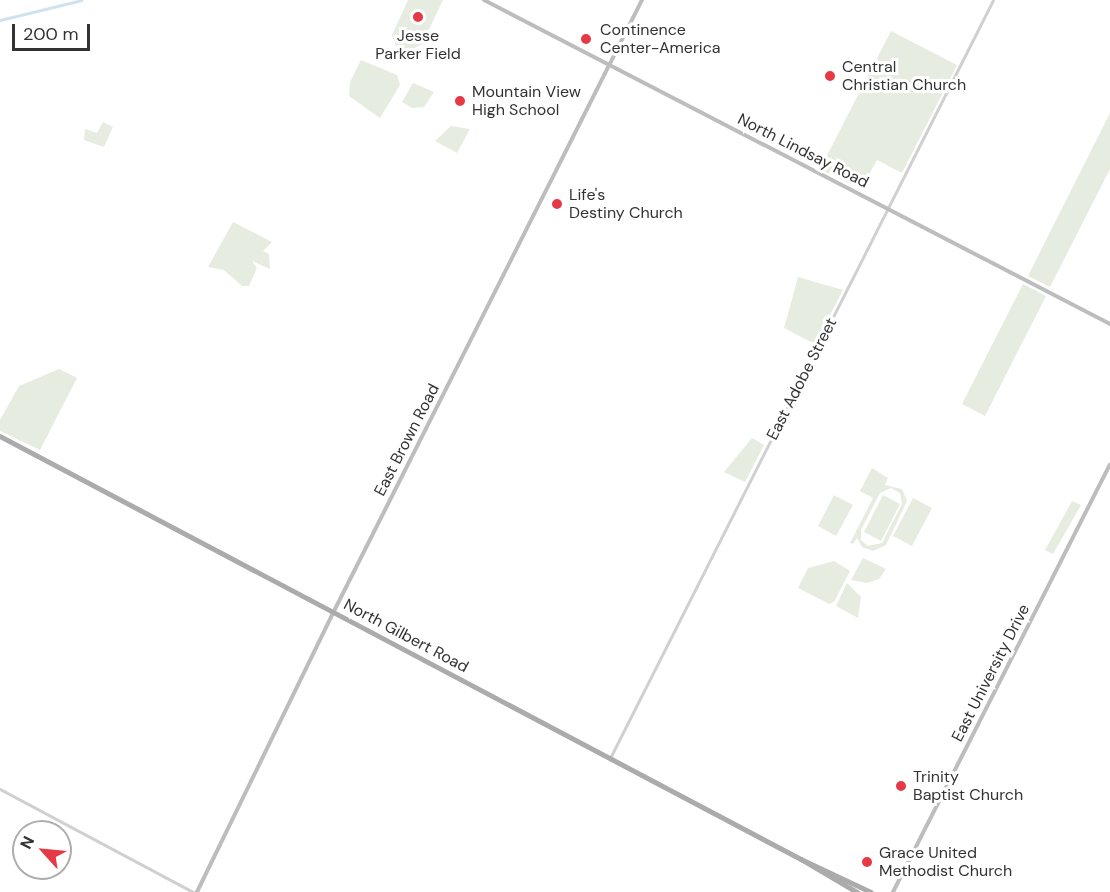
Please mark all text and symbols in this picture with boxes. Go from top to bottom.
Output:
marker: Jesse Parker Field [411,10,425,24]
scale bar [15,12,93,50]
place label: Continence Center-America [600,20,721,58]
text: 200 m [23,22,79,46]
place label: Jesse Parker Field [375,26,461,64]
marker: Continence Center-America [577,30,595,48]
place label: Central Christian Church [842,57,966,95]
marker: Central Christian Church [823,69,837,83]
place label: Mountain View High School [472,82,581,120]
marker: Mountain View High School [453,94,467,108]
street label: North Lindsay Road [734,110,872,192]
place label: Life's Destiny Church [569,185,683,223]
marker: Life's Destiny Church [550,197,564,211]
street label: East Adobe Street [763,315,841,443]
street label: East Brown Road [370,381,444,499]
street label: North Gilbert Road [340,595,472,677]
street label: East University Drive [948,601,1034,745]
place label: Trinity Baptist Church [913,767,1023,805]
marker: Trinity Baptist Church [894,779,908,793]
north arrow [12,820,72,880]
text: N [15,833,39,852]
place label: Grace United Methodist Church [879,843,1012,881]
marker: Grace United Methodist Church [860,855,874,869]

